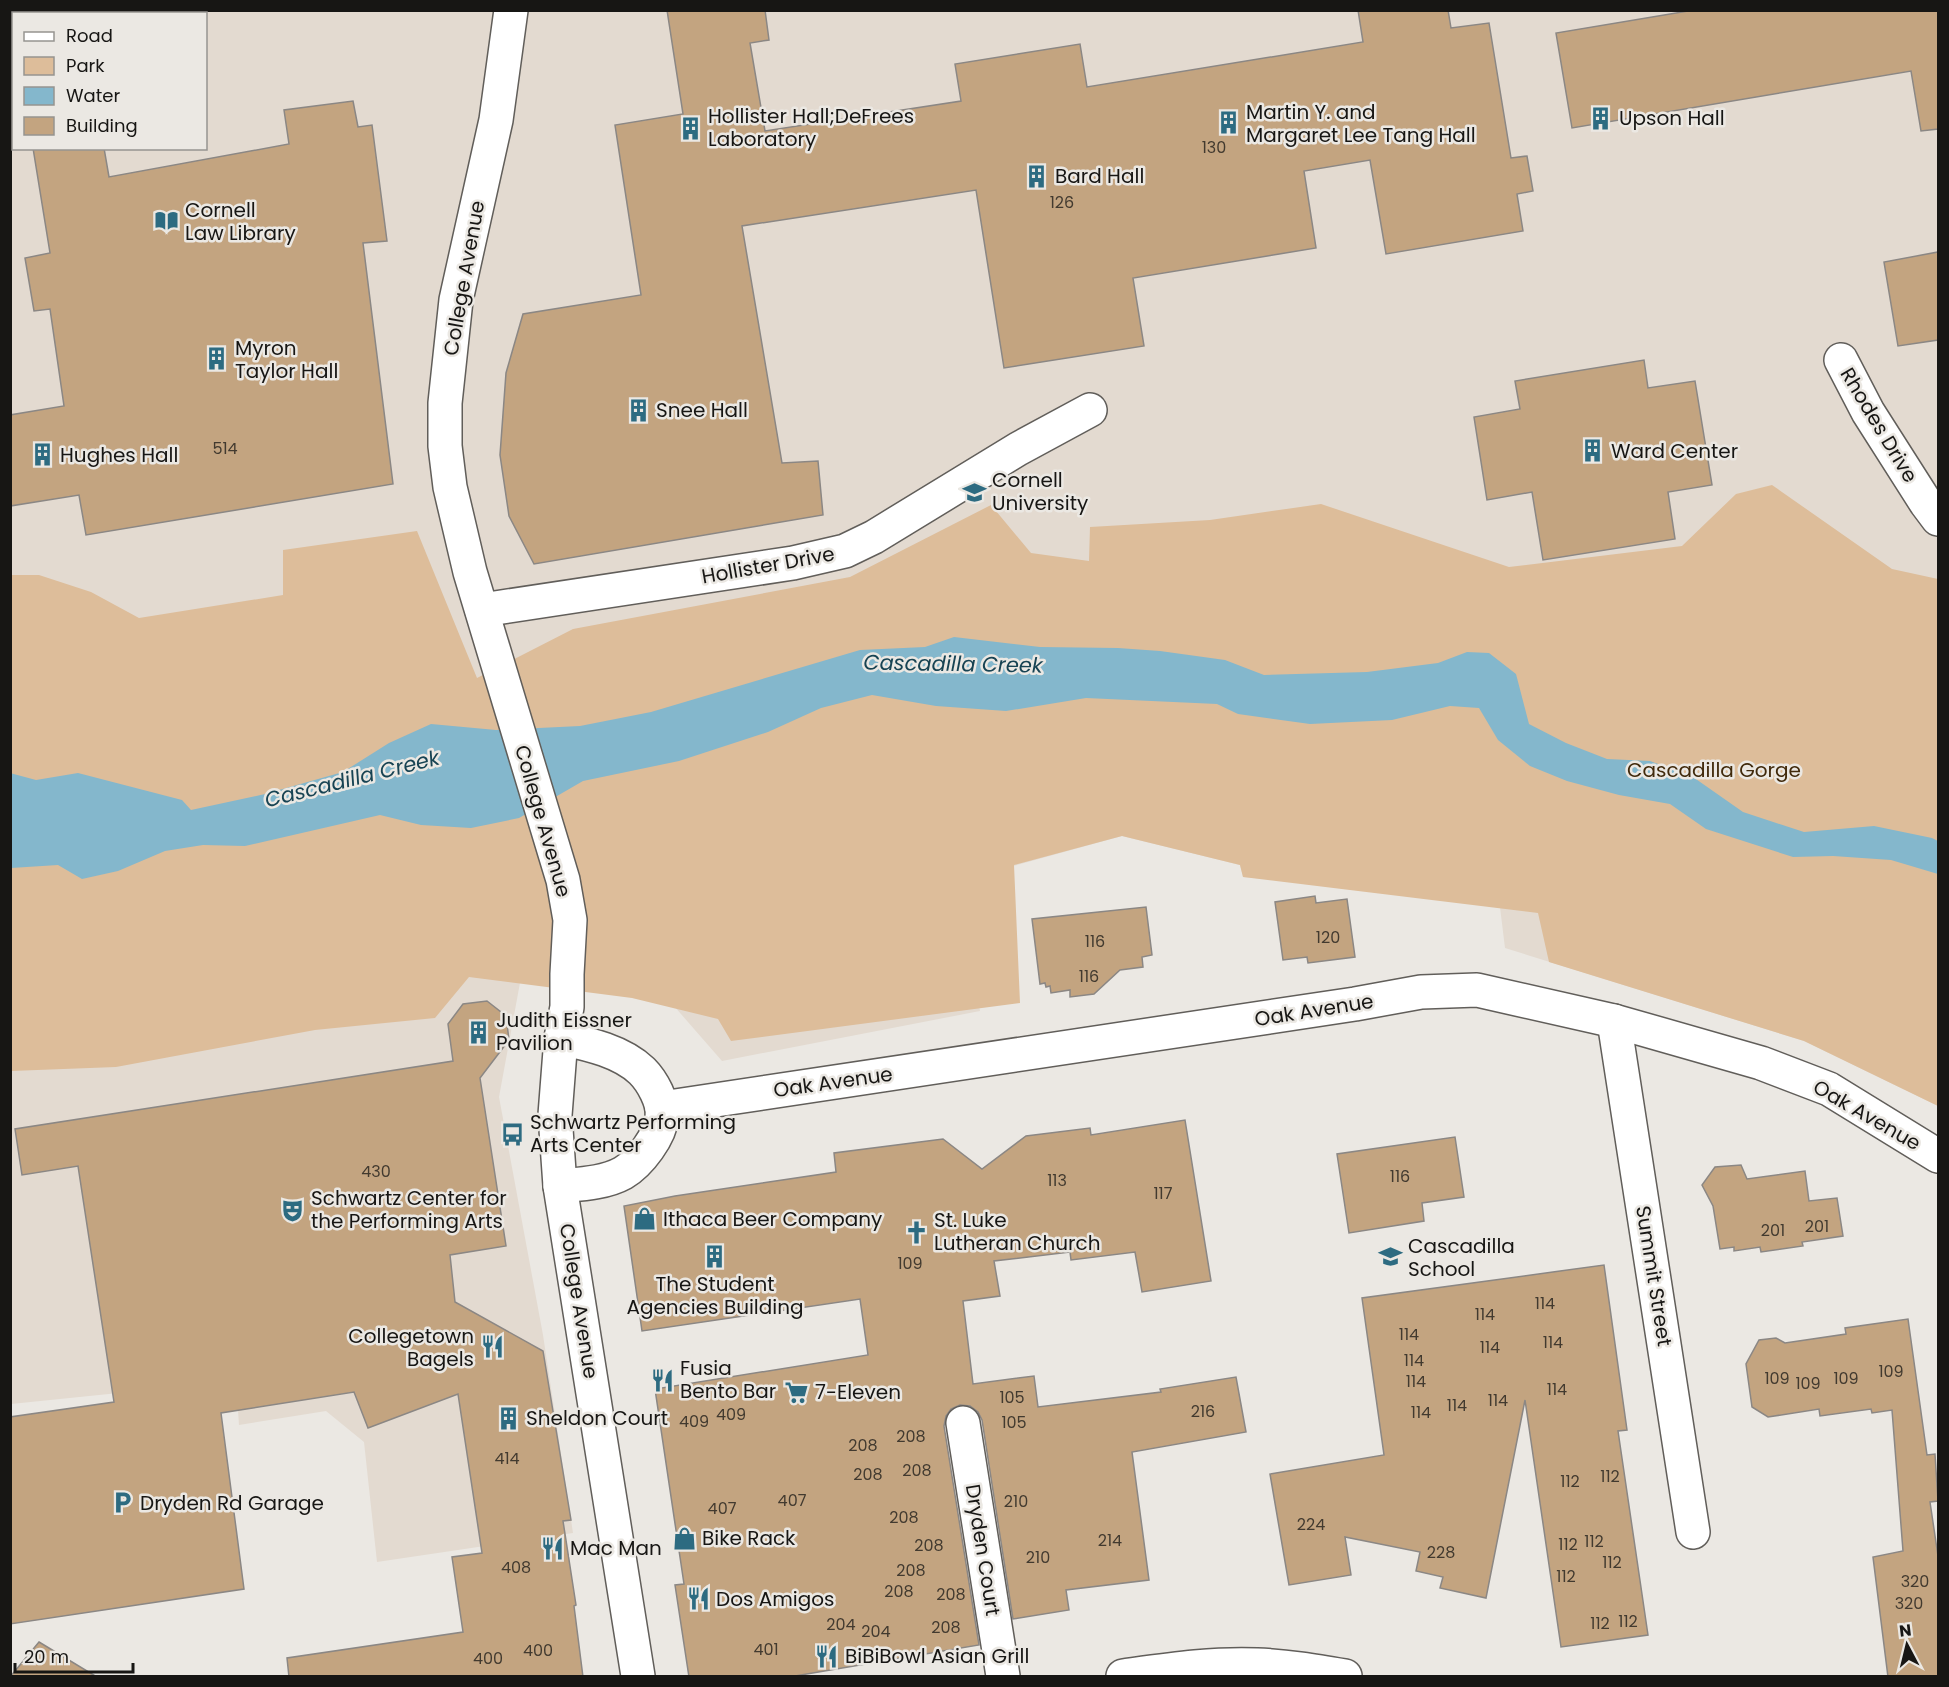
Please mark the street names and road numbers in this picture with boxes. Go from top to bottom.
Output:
street label: College Avenue [437,198,491,358]
street label: Rhodes Drive [1834,362,1924,488]
street label: Hollister Drive [699,540,837,590]
street label: College Avenue [508,742,578,900]
street label: Oak Avenue [1253,987,1375,1033]
street label: Oak Avenue [772,1060,894,1104]
street label: Oak Avenue [1808,1073,1926,1157]
street label: Summit Street [1629,1204,1679,1348]
street label: College Avenue [553,1221,605,1381]
street label: Dryden Court [959,1482,1007,1618]

